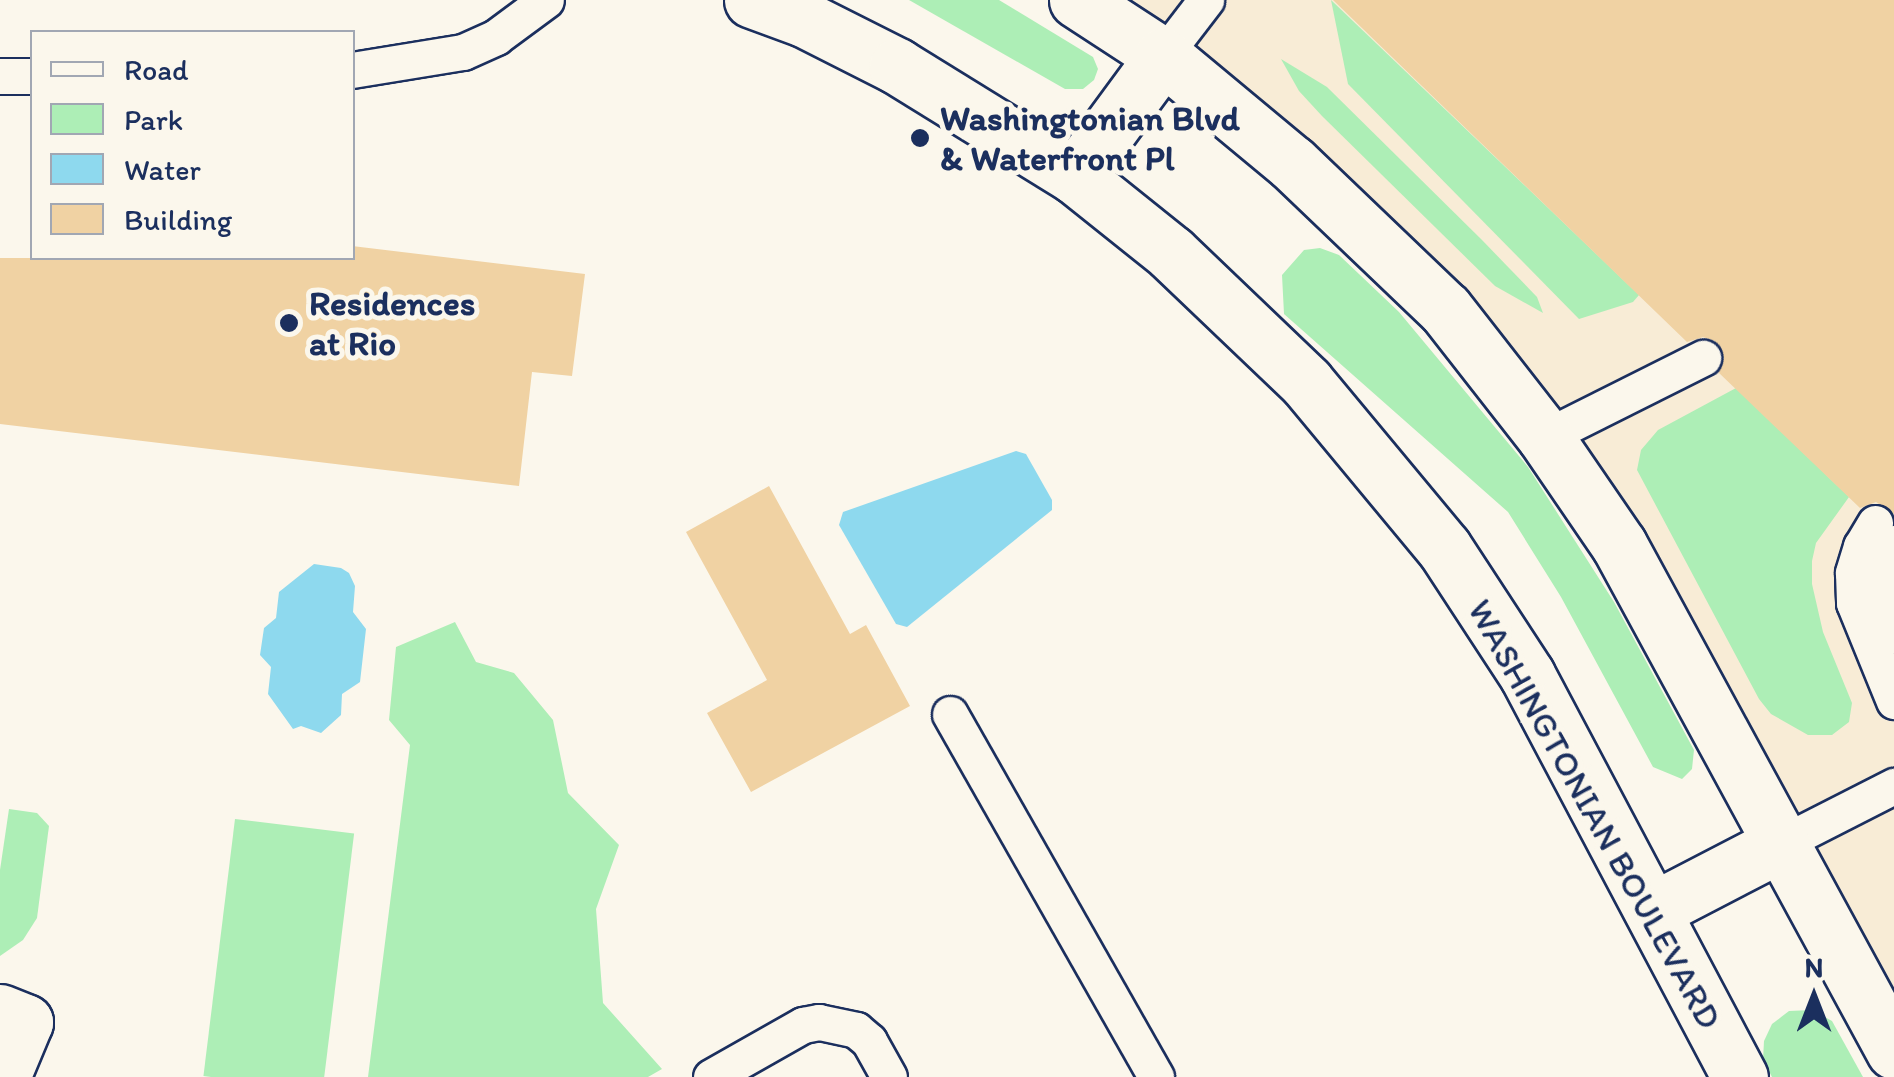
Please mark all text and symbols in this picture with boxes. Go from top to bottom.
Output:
legend [30,30,355,260]
text: Road [124,51,189,88]
place label: Washingtonian Blvd & Waterfront Pl [940,97,1239,179]
text: Park [124,101,183,138]
marker: Washingtonian Blvd & Waterfront Pl [909,127,931,149]
text: Water [124,151,201,188]
text: Building [124,201,232,238]
place label: Residences at Rio [309,282,475,364]
marker: Residences at Rio [278,312,300,334]
street label: WASHINGTONIAN BOULEVARD [1460,593,1730,1035]
north arrow [1764,947,1864,1047]
text: N [1805,950,1823,984]

